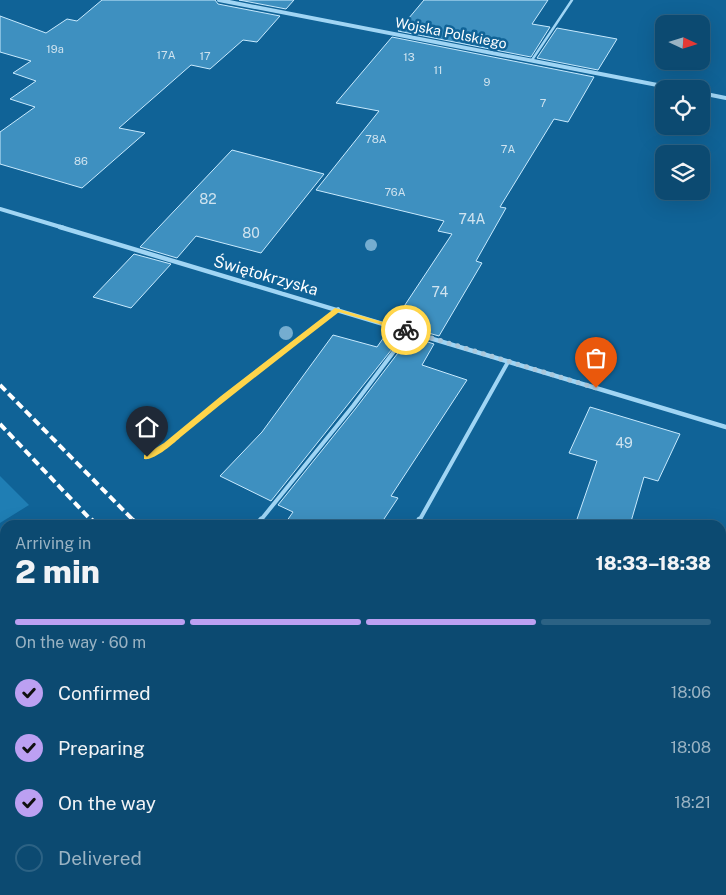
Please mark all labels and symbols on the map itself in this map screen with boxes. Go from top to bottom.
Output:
street label: Wojska Polskiego [394,14,508,52]
north arrow [655,15,710,70]
house number: 19a [46,43,64,55]
house number: 17A [157,49,176,61]
house number: 17 [199,50,211,62]
house number: 13 [403,51,415,63]
house number: 11 [434,64,442,76]
house number: 9 [484,76,491,88]
house number: 7 [540,97,547,109]
house number: 78A [365,133,387,145]
house number: 7A [501,143,515,155]
house number: 86 [74,155,88,167]
house number: 76A [384,186,406,198]
house number: 82 [199,191,217,207]
house number: 74A [459,211,485,227]
house number: 80 [242,225,260,241]
street label: Świętokrzyska [211,250,321,300]
house number: 74 [432,284,449,300]
courier [381,305,431,355]
pin [575,337,617,388]
pin [126,406,168,457]
house number: 49 [615,435,633,451]

